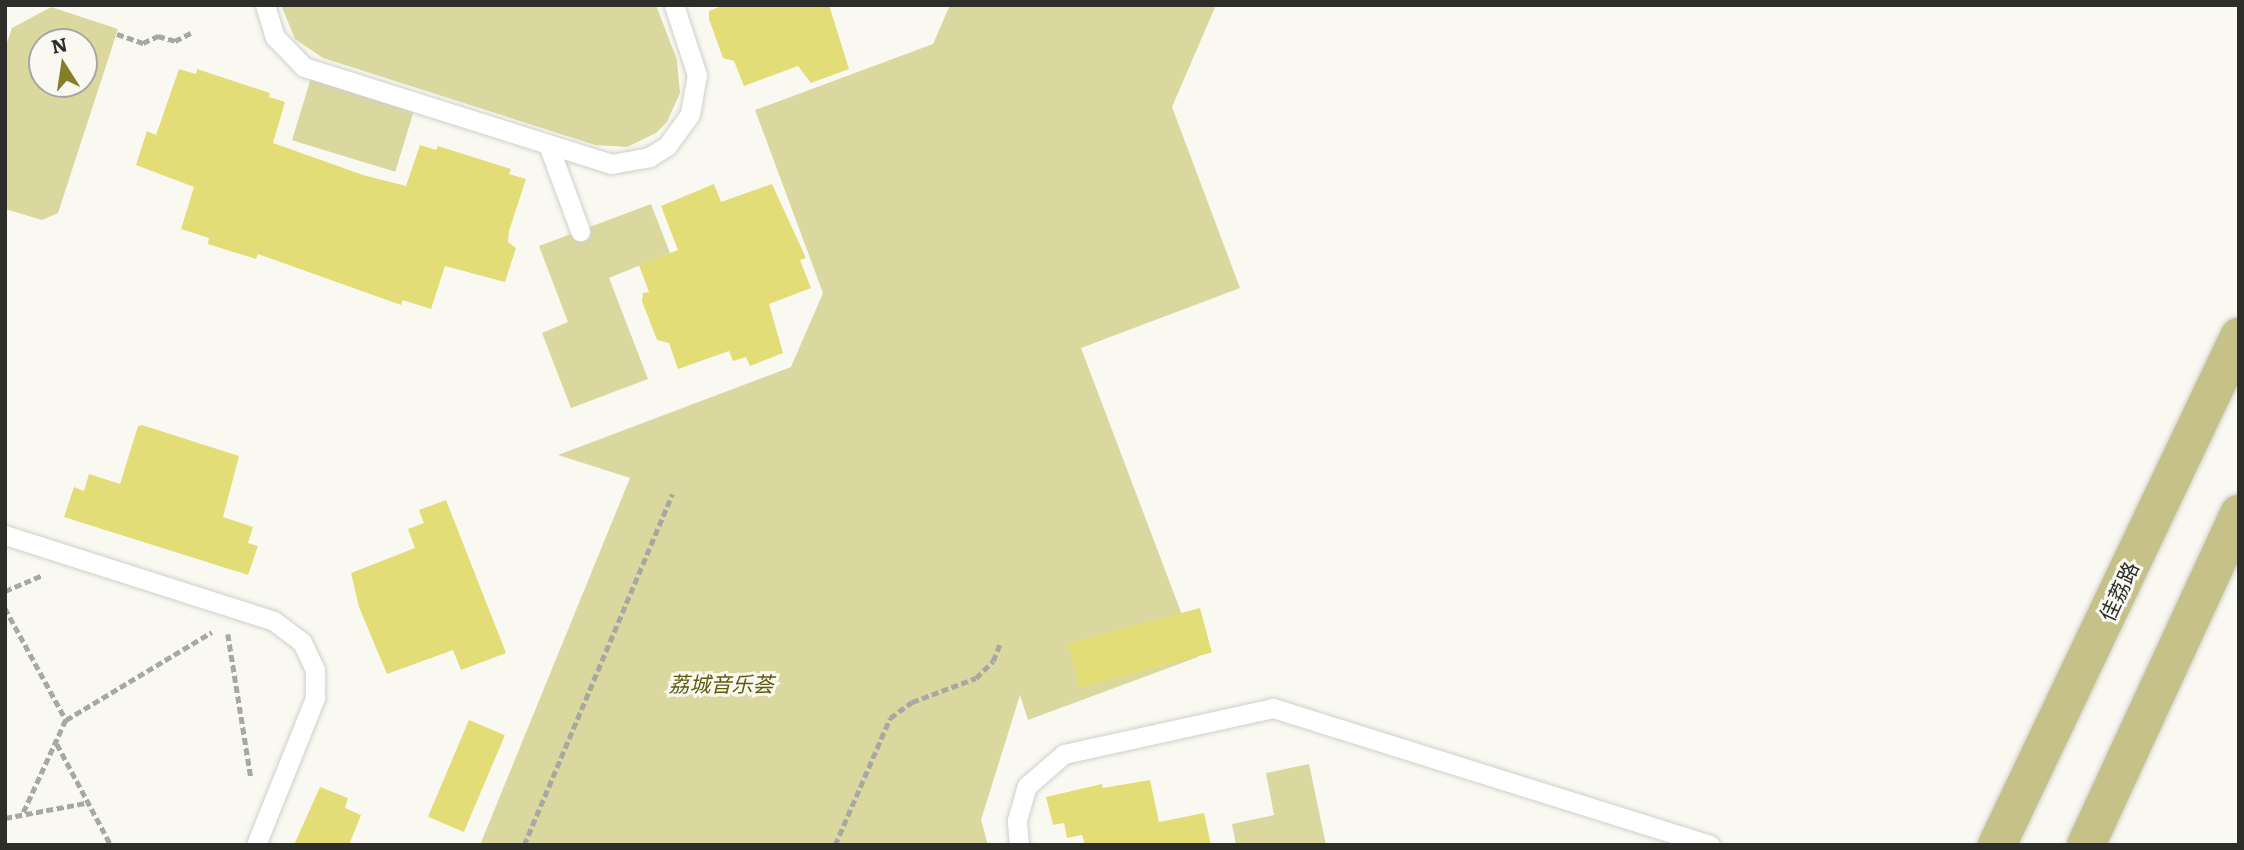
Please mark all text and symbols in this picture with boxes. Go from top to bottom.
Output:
north arrow [28,28,98,98]
text: N [48,29,70,60]
street label: 佳荔路 [2093,557,2143,625]
park label: 荔城音乐荟 [669,670,773,696]

